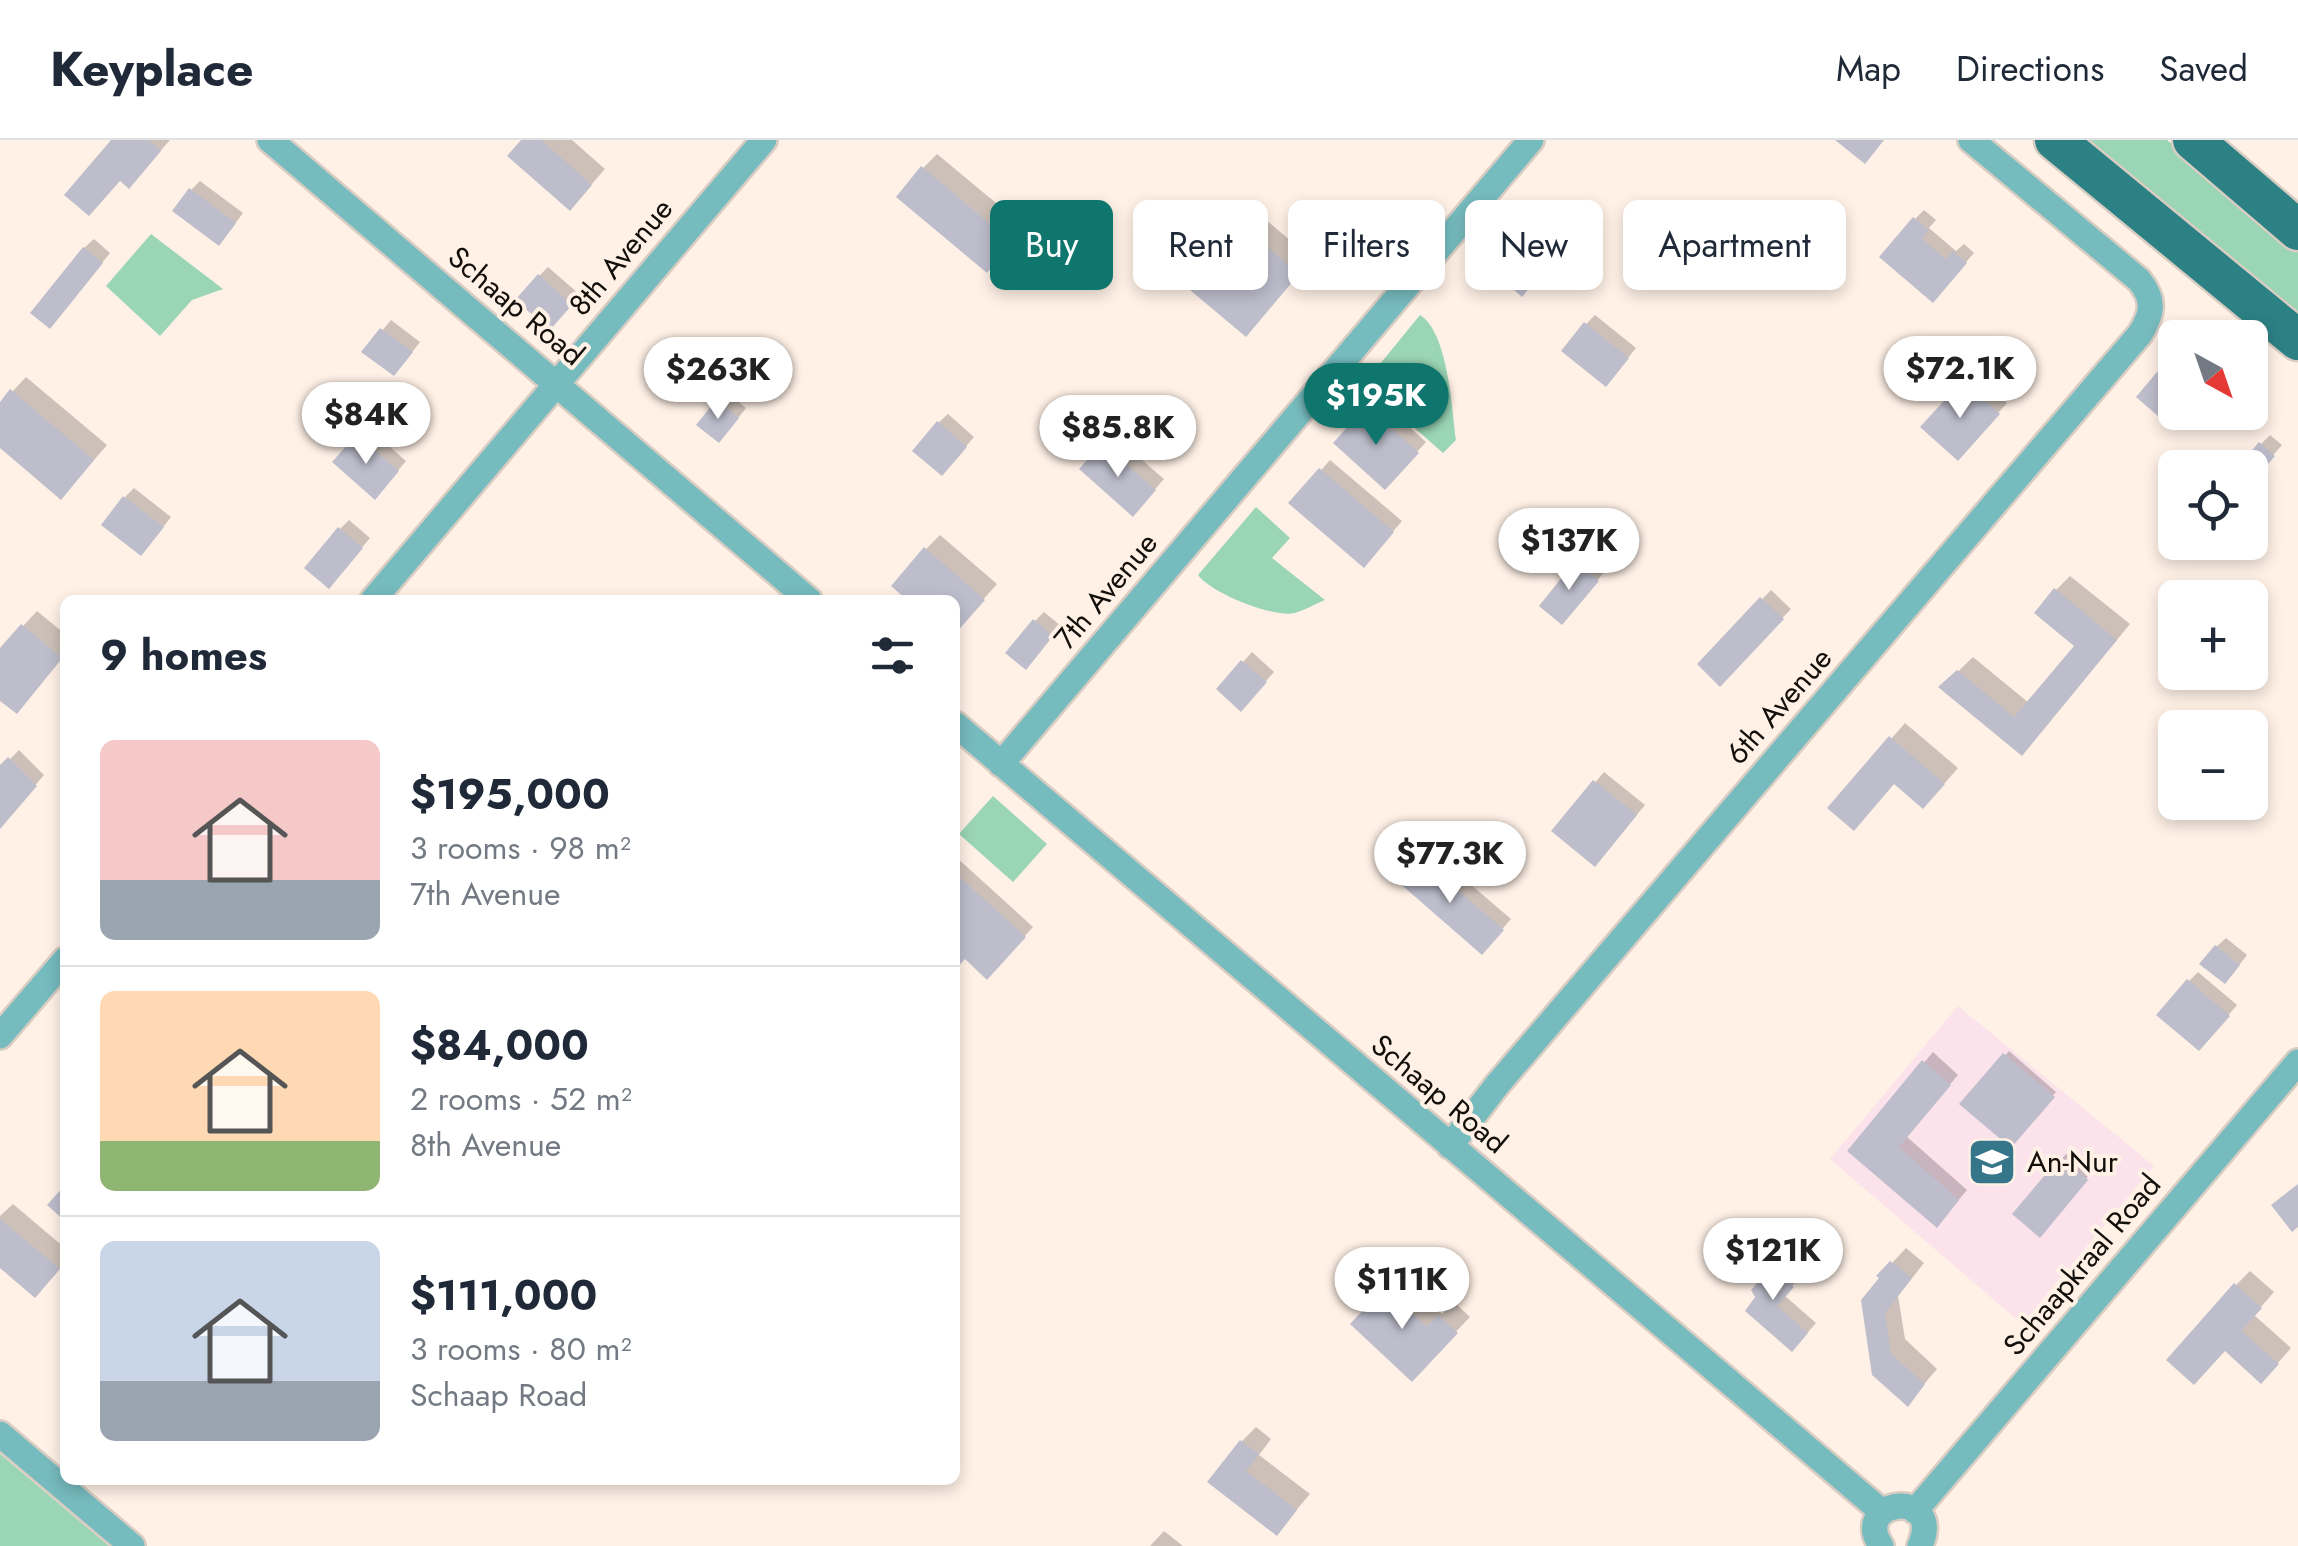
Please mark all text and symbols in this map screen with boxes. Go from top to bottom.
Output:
text: Keyplace [50,35,254,104]
text: Map [1836,44,1901,94]
text: Directions [1956,44,2104,94]
text: Saved [2159,44,2248,94]
street label: 8th Avenue [559,189,683,325]
chip: Buy [990,200,1113,290]
chip: Rent [1133,200,1268,290]
chip: Filters [1288,200,1445,290]
chip: New [1465,200,1603,290]
chip: Apartment [1623,200,1846,290]
street label: Schaap Road [439,236,594,376]
north arrow [2158,320,2268,430]
map controls [2158,320,2268,820]
pin: $72.1K [1879,336,2041,421]
pin: $263K [648,337,788,422]
text: $72.1K [1905,345,2015,391]
text: $263K [666,346,770,392]
pin: $195K [1306,363,1446,448]
text: $195K [1326,372,1426,418]
pin: $84K [307,382,425,467]
text: $84K [324,391,408,437]
pin: $85.8K [1037,395,1199,480]
text: $85.8K [1061,404,1175,450]
button: locate [2158,450,2268,560]
pin: $137K [1499,508,1639,593]
text: $137K [1520,517,1618,563]
street label: 7th Avenue [1044,523,1167,659]
button: + [2158,580,2268,690]
text: 9 homes [100,625,267,686]
icon: filters [865,628,920,683]
street label: 6th Avenue [1716,638,1842,774]
button: − [2158,710,2268,820]
text: $195,000 [410,764,610,825]
icon: home [180,780,300,900]
pin: $77.3K [1369,821,1531,906]
text: 3 rooms · 98 m² [410,825,631,871]
text: $77.3K [1396,830,1504,876]
text: 7th Avenue [410,871,561,917]
text: $84,000 [410,1015,589,1076]
street label: Schaap Road [1362,1024,1517,1164]
icon: home [180,1031,300,1151]
text: 2 rooms · 52 m² [410,1076,632,1122]
text: 8th Avenue [410,1122,561,1168]
school or university icon: An-Nur [1966,1136,2018,1188]
place label: An-Nur [2027,1140,2119,1183]
street label: Schaapkraal Road [1993,1165,2171,1365]
pin: $121K [1703,1218,1843,1303]
text: $121K [1725,1227,1821,1273]
pin: $111K [1332,1247,1472,1332]
text: $111K [1356,1256,1448,1302]
text: $111,000 [410,1265,597,1326]
icon: home [180,1281,300,1401]
text: 3 rooms · 80 m² [410,1326,631,1372]
text: Schaap Road [410,1372,587,1418]

